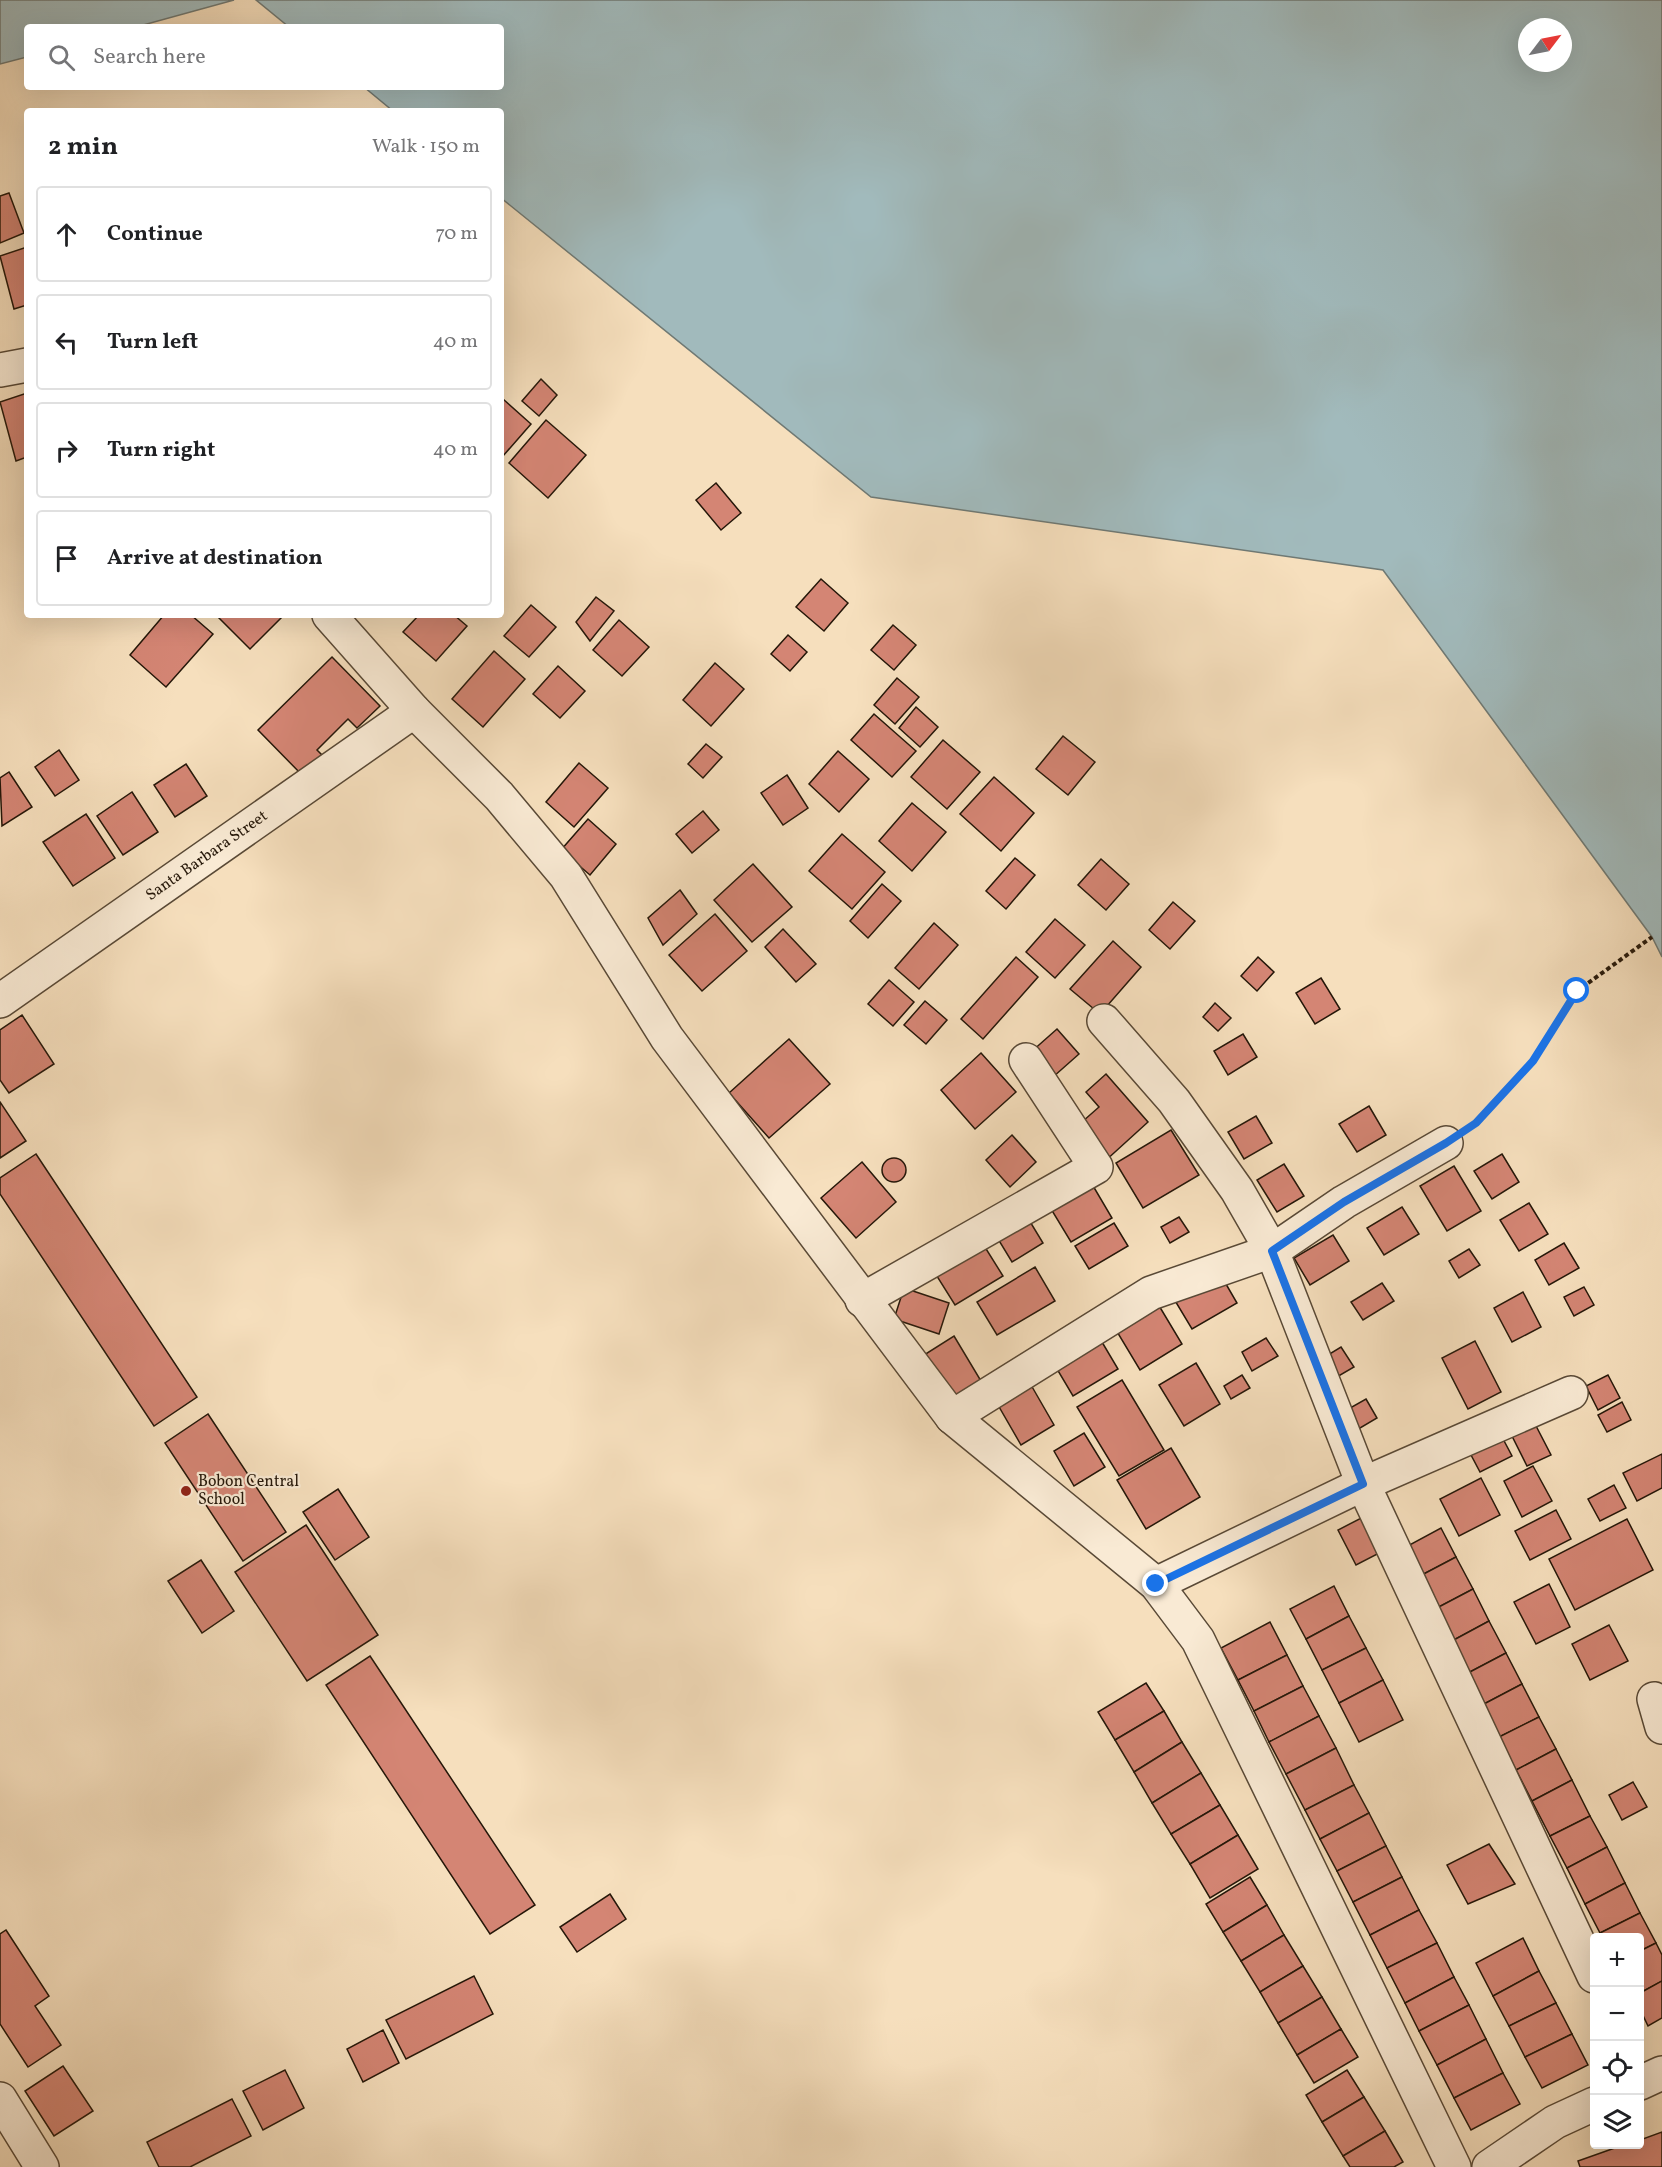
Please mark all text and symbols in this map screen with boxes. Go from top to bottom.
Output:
north arrow [1518,18,1572,72]
search box [24,24,504,90]
icon: search [45,41,78,74]
text: Search here [93,42,206,73]
text: 2 min [48,129,118,165]
text: Walk · 150 m [372,133,480,161]
icon: ahead [50,218,83,251]
text: Continue [107,219,203,250]
text: 70 m [435,220,478,248]
icon: left [50,326,83,359]
text: Turn left [107,327,198,358]
text: 40 m [433,328,478,356]
icon: right [50,434,83,467]
text: Turn right [107,435,215,466]
text: 40 m [433,436,478,464]
icon: arrive [50,542,83,575]
text: Arrive at destination [107,543,323,574]
street label: Santa Barbara Street [142,805,273,906]
route start [1563,977,1589,1003]
place label: Bobon Central School [198,1471,299,1511]
marker: Bobon Central School [179,1484,193,1498]
route end [1142,1570,1168,1596]
map controls [1590,1933,1644,2149]
button: + [1590,1933,1644,1987]
button: − [1590,1987,1644,2041]
button: locate [1590,2041,1644,2095]
button: layers [1590,2095,1644,2149]

